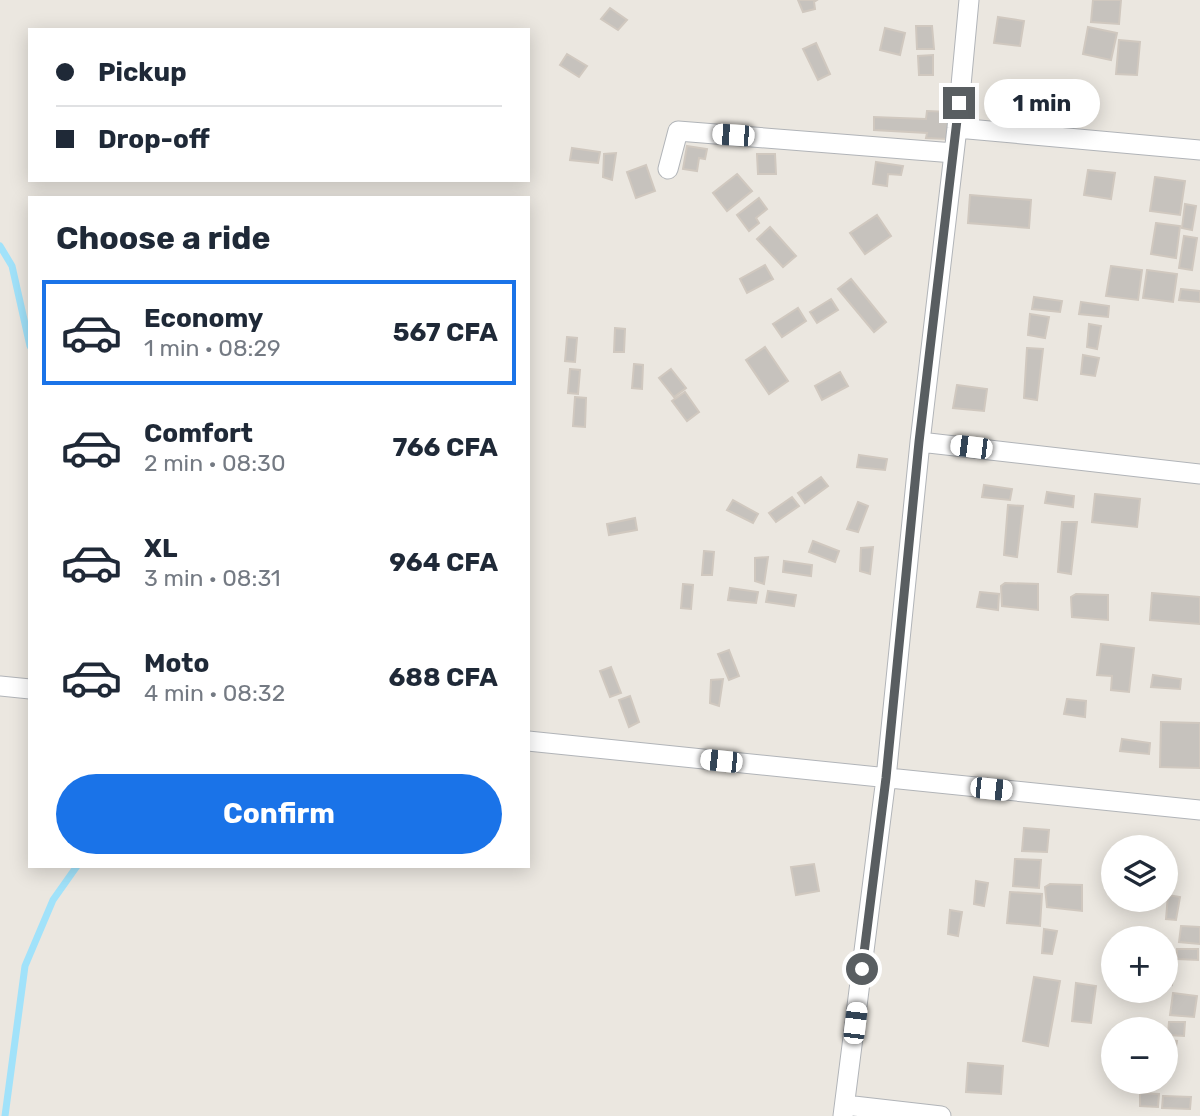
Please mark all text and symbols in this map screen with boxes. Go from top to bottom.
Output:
text: Pickup [98,57,187,88]
callout: 1 min [984,78,1099,128]
route end [943,87,975,119]
text: 1 min [1013,89,1071,117]
car [712,123,755,147]
text: Drop-off [98,124,210,155]
text: Choose a ride [56,219,270,257]
icon: car [60,301,123,364]
text: Economy [144,303,263,334]
text: 567 CFA [393,317,498,348]
text: 1 min · 08:29 [144,334,281,362]
icon: car [60,416,123,479]
text: Comfort [144,418,253,449]
text: 766 CFA [392,432,498,463]
car [949,434,994,460]
text: 2 min · 08:30 [144,449,286,477]
icon: car [60,531,123,594]
text: XL [144,533,177,564]
text: 964 CFA [389,547,498,578]
text: 3 min · 08:31 [144,564,281,592]
icon: car [60,646,123,709]
text: Moto [144,648,209,679]
text: 688 CFA [388,662,498,693]
text: 4 min · 08:32 [144,679,285,707]
car [700,748,743,774]
button: Confirm [56,774,502,854]
car [970,776,1013,802]
map controls [1101,835,1178,1094]
button: layers [1101,835,1178,912]
button: + [1101,926,1178,1003]
route start [846,953,878,985]
car [843,1001,868,1045]
button: − [1101,1017,1178,1094]

